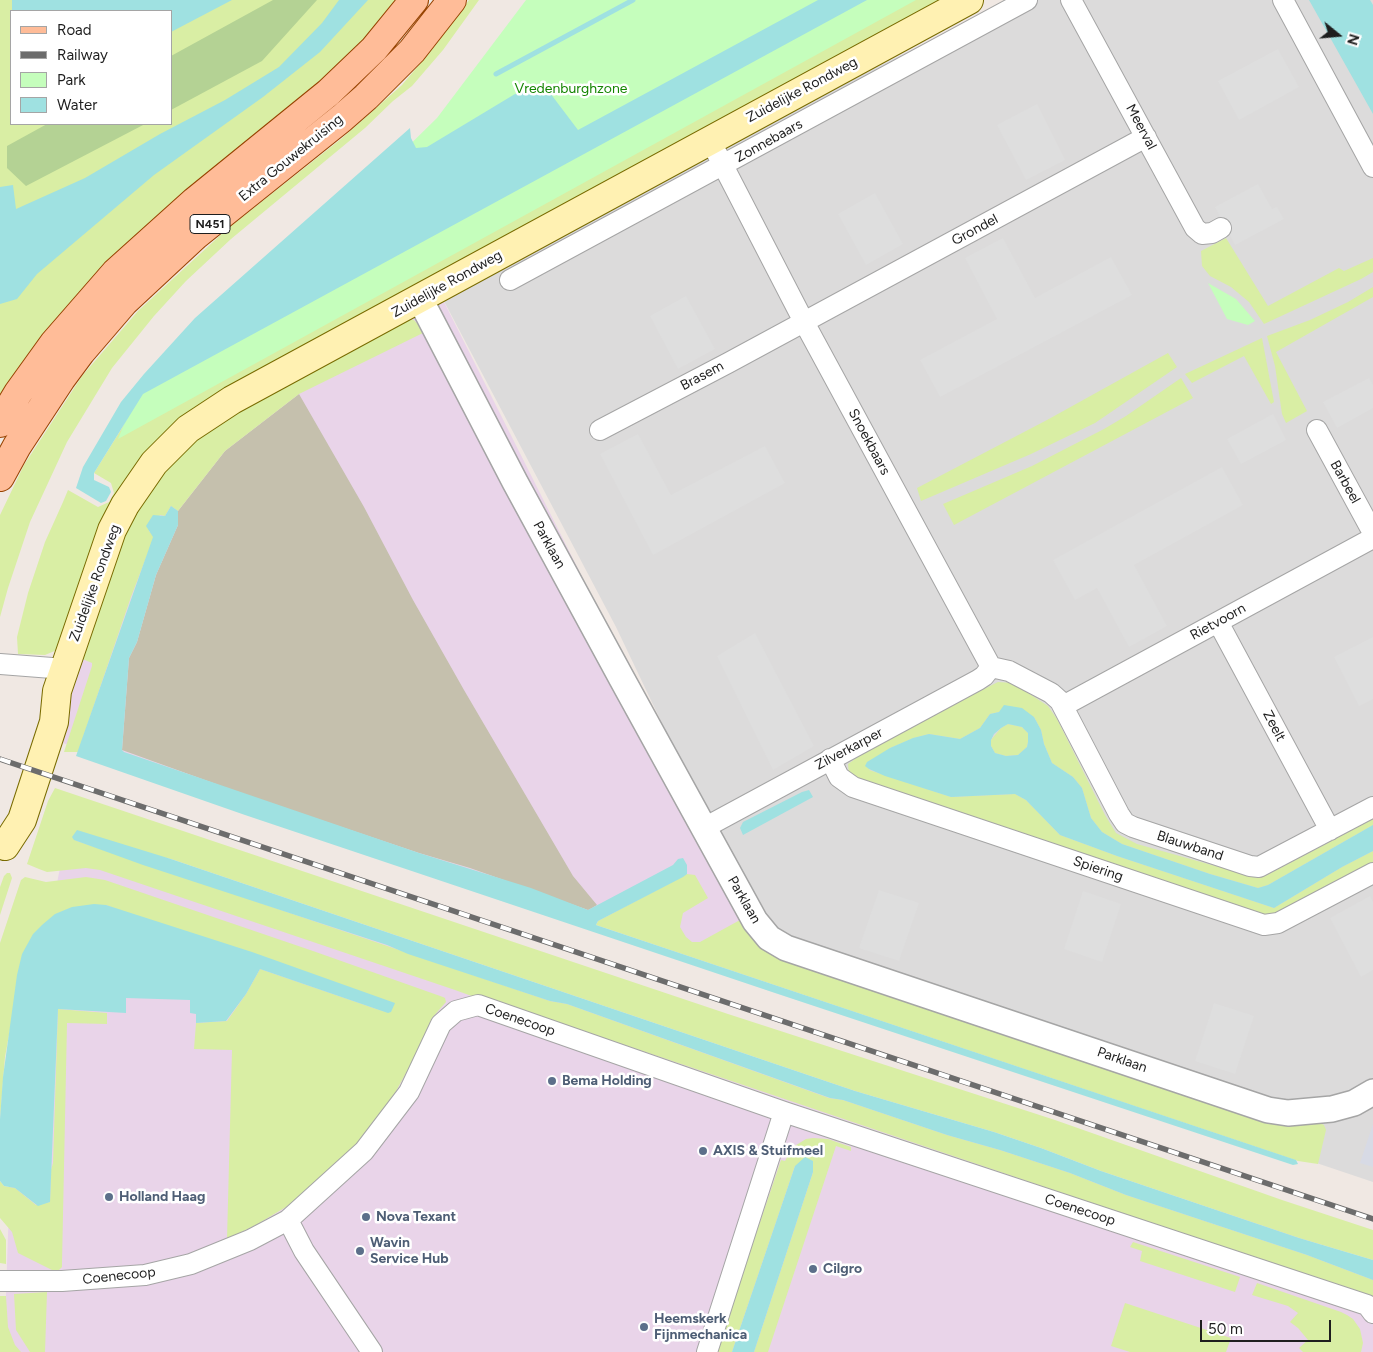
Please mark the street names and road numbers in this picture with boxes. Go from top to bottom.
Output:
street label: Zuidelijke Rondweg [744,54,860,126]
street label: Meerval [1122,101,1160,153]
street label: Extra Gouwekruising [236,111,346,205]
street label: Zonnebaars [733,116,805,166]
street label: Grondel [949,211,1001,249]
road number: N451 [190,214,230,233]
street label: Zuidelijke Rondweg [389,247,505,321]
street label: Brasem [678,358,726,394]
street label: Snoekbaars [845,406,893,478]
street label: Barbeel [1326,457,1364,507]
street label: Parklaan [529,518,569,572]
street label: Zuidelijke Rondweg [66,522,124,644]
street label: Rietvoorn [1187,600,1249,644]
street label: Zeelt [1259,708,1289,744]
street label: Zilverkarper [812,724,886,774]
street label: Blauwband [1155,827,1225,865]
street label: Spiering [1071,853,1125,885]
street label: Parklaan [724,873,764,927]
street label: Coenecoop [483,1000,557,1040]
street label: Parklaan [1095,1044,1149,1076]
street label: Coenecoop [1042,1191,1118,1229]
street label: Coenecoop [82,1264,156,1288]

